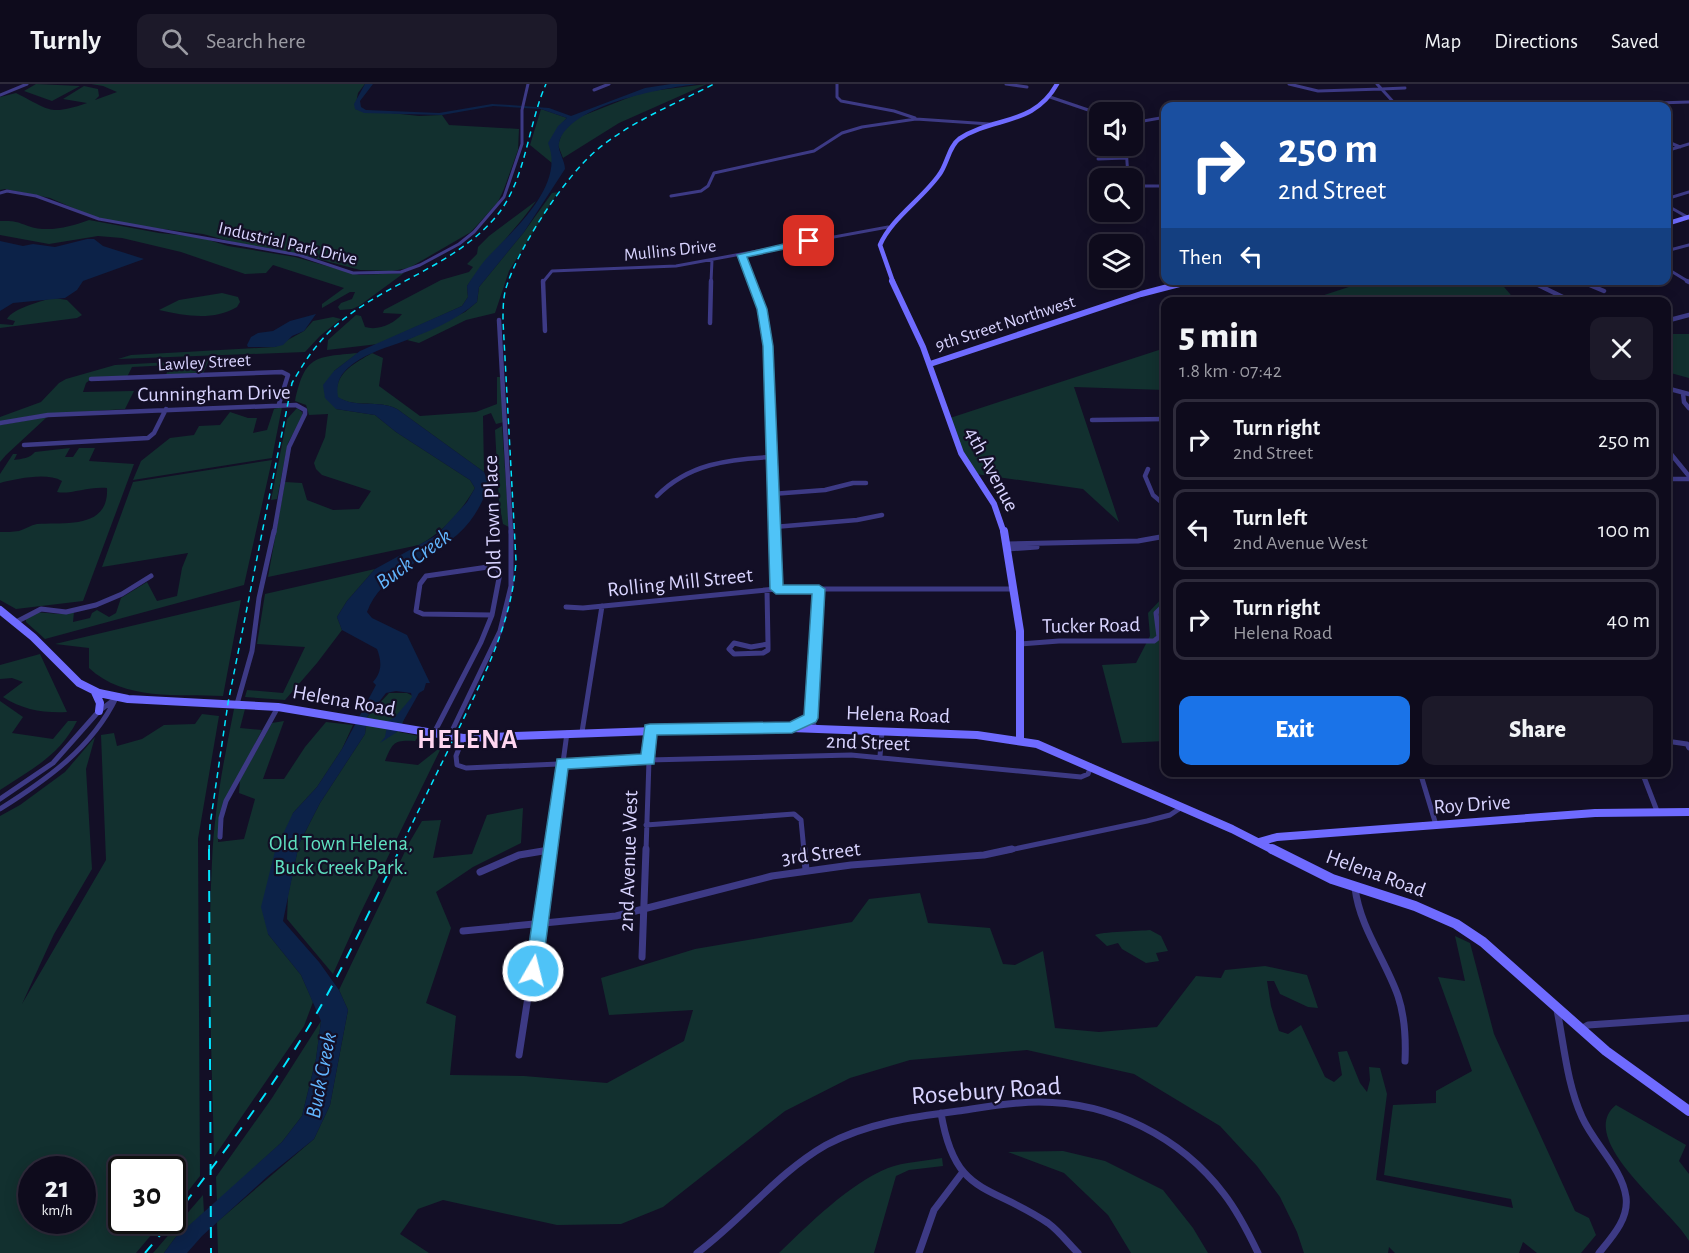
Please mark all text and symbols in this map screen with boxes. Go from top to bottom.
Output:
search box [137,14,557,68]
icon: search [158,25,191,58]
text: Turnly [30,27,101,55]
text: Search here [206,30,306,52]
text: Map [1425,31,1461,52]
text: Directions [1494,31,1578,52]
text: Saved [1611,31,1659,52]
map controls [1089,102,1143,288]
button: sound [1089,102,1143,156]
icon: right [1179,126,1257,204]
text: 250 m [1278,128,1378,170]
button: search [1089,168,1143,222]
text: 2nd Street [1278,177,1386,204]
pin [783,215,834,266]
street label: Industrial Park Drive [216,219,359,269]
icon: arrive [792,224,825,257]
button: layers [1089,234,1143,288]
street label: Mullins Drive [623,237,717,265]
icon: left [1235,240,1268,273]
text: Then [1179,246,1223,268]
street label: 9th Street Northwest [933,293,1078,355]
button: close [1590,317,1653,380]
text: 5 min [1179,318,1258,354]
street label: Lawley Street [157,352,251,374]
text: 1.8 km · 07:42 [1179,361,1282,381]
street label: Cunningham Drive [137,382,291,405]
text: Turn right [1233,417,1320,439]
icon: right [1182,423,1215,456]
street label: 4th Avenue [961,424,1023,515]
text: 250 m [1598,429,1650,451]
text: 2nd Street [1233,443,1313,463]
street label: Old Town Place [480,455,505,579]
text: Turn left [1233,507,1307,529]
icon: left [1182,513,1215,546]
text: 100 m [1598,519,1650,541]
water label: Buck Creek [372,524,455,593]
text: 2nd Avenue West [1233,533,1368,553]
street label: Rolling Mill Street [606,564,754,601]
text: Turn right [1233,597,1320,619]
icon: right [1182,603,1215,636]
text: 40 m [1607,609,1650,631]
street label: Tucker Road [1042,614,1141,637]
text: Helena Road [1233,623,1332,643]
street label: Helena Road [291,681,397,720]
button: Exit [1179,696,1410,765]
button: Share [1422,696,1653,765]
street label: Helena Road [846,702,951,727]
district label: HELENA [417,726,519,753]
street label: 2nd Street [826,731,911,754]
street label: 2nd Avenue West [616,790,641,932]
street label: Roy Drive [1433,791,1511,818]
park label: Old Town Helena, Buck Creek Park. [269,833,413,878]
street label: 3rd Street [780,838,862,869]
street label: Helena Road [1323,846,1429,901]
position arrow [501,939,565,1003]
water label: Buck Creek [302,1030,340,1120]
street label: Rosebury Road [910,1073,1062,1109]
speed limit sign: 30 [108,1156,186,1234]
text: 21 [45,1173,69,1203]
text: km/h [42,1203,72,1218]

